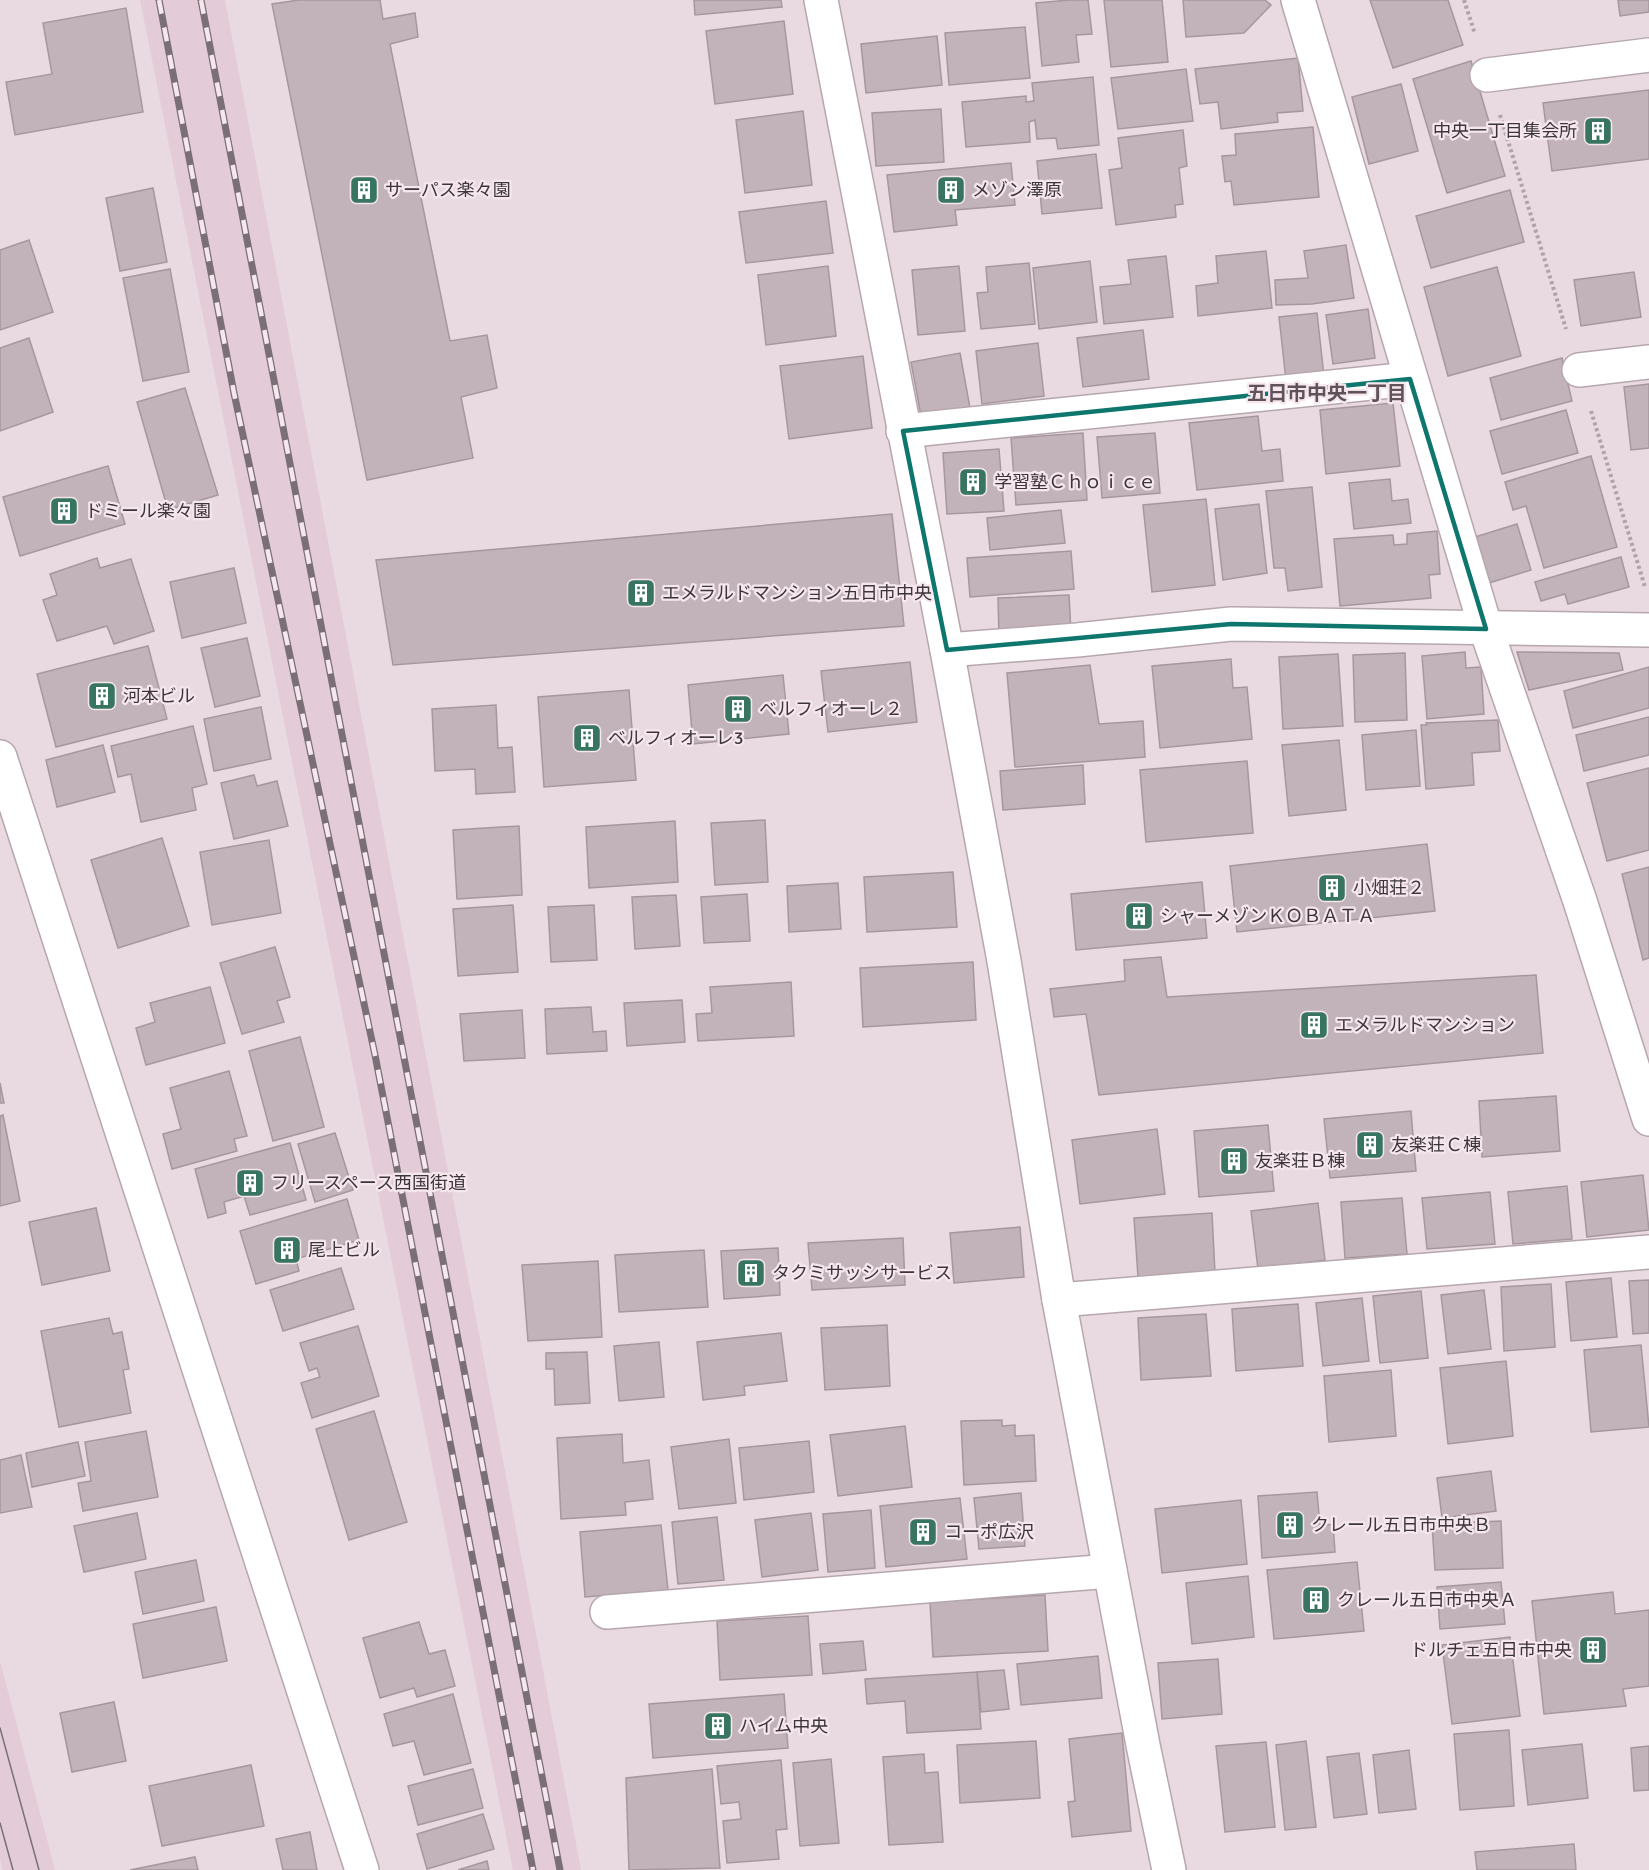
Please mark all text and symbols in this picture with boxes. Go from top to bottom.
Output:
building icon: 中央一丁目集会所 [1582,115,1614,147]
place label: 中央一丁目集会所 [1433,120,1577,142]
building icon: サーパス楽々園 [348,174,380,206]
building icon: メゾン澤原 [935,174,967,206]
place label: サーパス楽々園 [385,179,511,201]
place label: メゾン澤原 [972,179,1062,201]
district label: 五日市中央一丁目 [1247,381,1407,406]
building icon: 学習塾Ｃｈｏｉｃｅ [957,466,989,498]
place label: 学習塾Ｃｈｏｉｃｅ [994,471,1156,493]
building icon: ドミール楽々園 [48,495,80,527]
place label: ドミール楽々園 [85,500,211,522]
building icon: エメラルドマンション五日市中央 [625,577,657,609]
place label: エメラルドマンション五日市中央 [662,582,932,604]
building icon: 河本ビル [86,680,118,712]
place label: 河本ビル [123,685,195,707]
building icon: ベルフィオーレ２ [722,693,754,725]
place label: ベルフィオーレ２ [759,698,903,720]
building icon: ベルフィオーレ3 [571,722,603,754]
place label: ベルフィオーレ3 [608,727,743,749]
building icon: 小畑荘２ [1316,872,1348,904]
place label: 小畑荘２ [1353,877,1425,899]
building icon: シャーメゾンＫＯＢＡＴＡ [1123,900,1155,932]
place label: シャーメゾンＫＯＢＡＴＡ [1160,905,1375,927]
building icon: エメラルドマンション [1298,1009,1330,1041]
place label: エメラルドマンション [1335,1014,1515,1036]
building icon: 友楽荘Ｃ棟 [1354,1129,1386,1161]
place label: 友楽荘Ｃ棟 [1391,1134,1481,1156]
building icon: 友楽荘Ｂ棟 [1218,1145,1250,1177]
place label: 友楽荘Ｂ棟 [1255,1150,1345,1172]
building icon: フリースペース西国街道 [234,1167,266,1199]
place label: フリースペース西国街道 [271,1172,466,1194]
building icon: 尾上ビル [271,1234,303,1266]
place label: 尾上ビル [308,1239,380,1261]
building icon: タクミサッシサービス [735,1257,767,1289]
place label: タクミサッシサービス [772,1262,952,1284]
building icon: クレール五日市中央Ｂ [1274,1509,1306,1541]
place label: クレール五日市中央Ｂ [1311,1514,1491,1536]
building icon: コーポ広沢 [907,1516,939,1548]
place label: コーポ広沢 [944,1521,1034,1543]
building icon: クレール五日市中央Ａ [1300,1584,1332,1616]
place label: クレール五日市中央Ａ [1337,1589,1517,1611]
building icon: ドルチェ五日市中央 [1577,1634,1609,1666]
place label: ドルチェ五日市中央 [1410,1639,1572,1661]
building icon: ハイム中央 [702,1710,734,1742]
place label: ハイム中央 [739,1715,828,1737]

